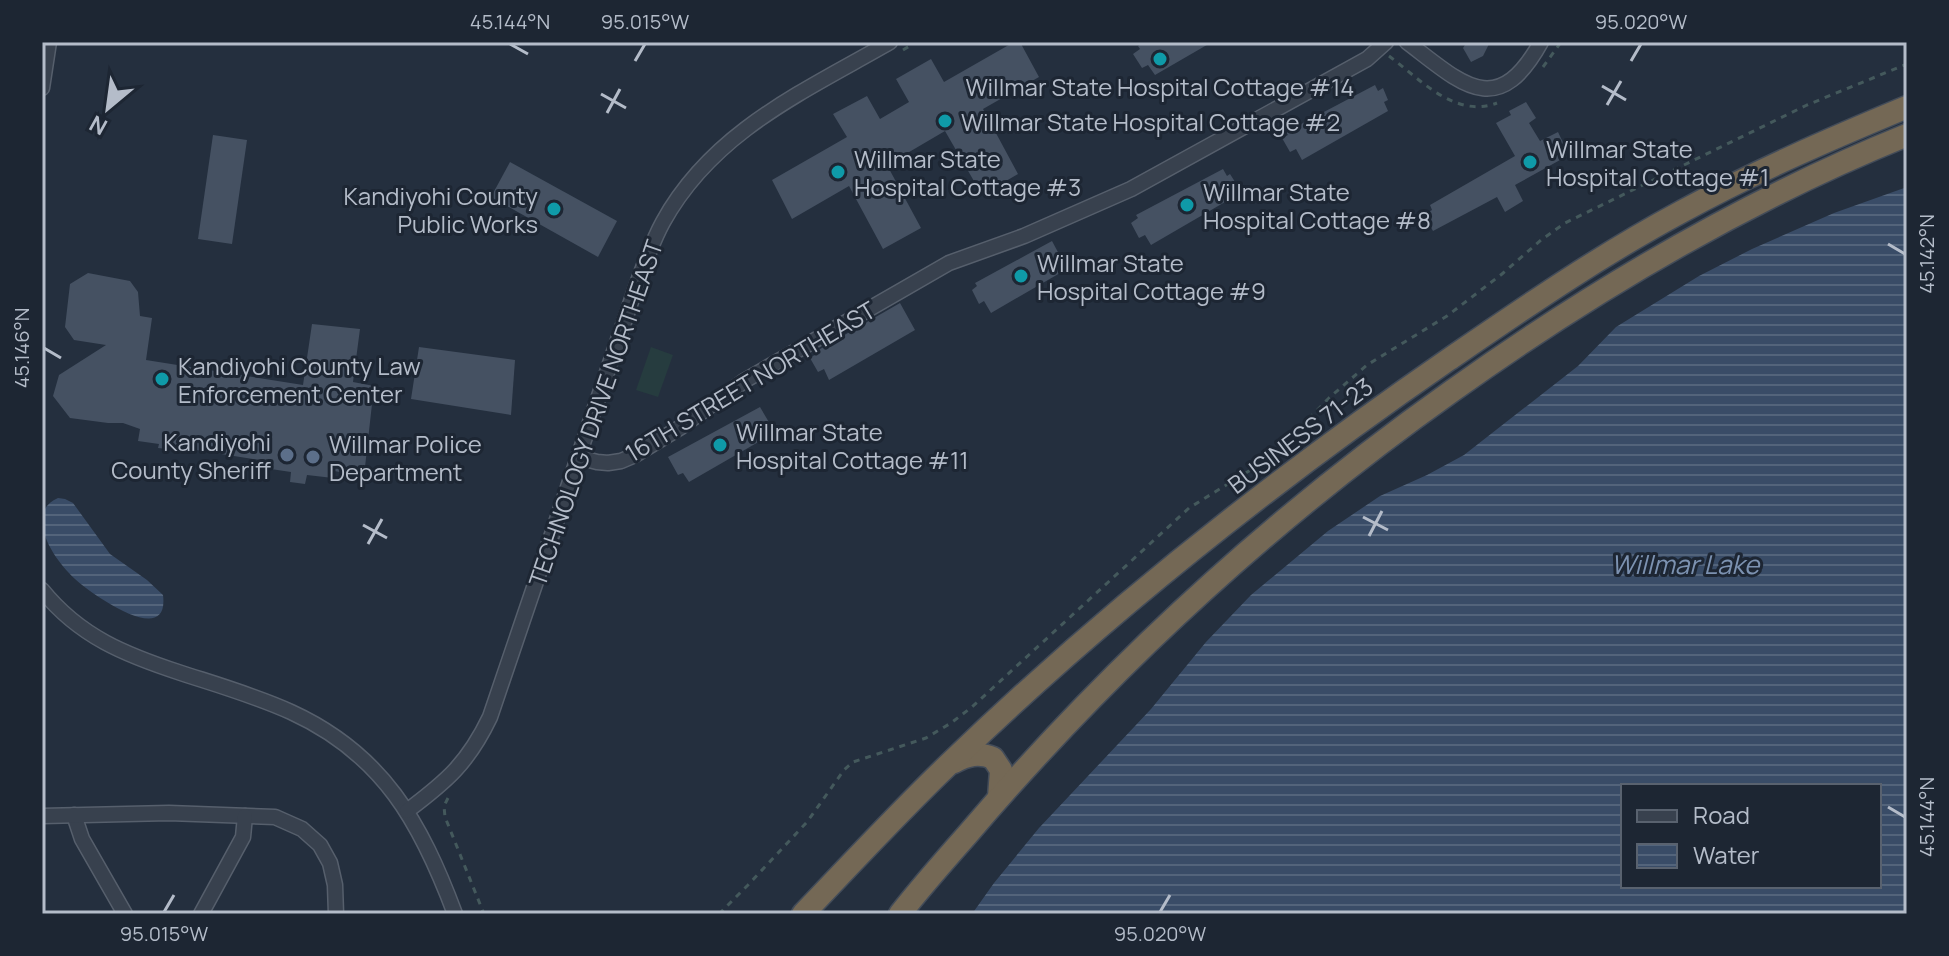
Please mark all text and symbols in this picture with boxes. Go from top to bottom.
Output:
text: 45.144°N [470,8,550,35]
text: 95.015°W [601,8,689,35]
text: 95.020°W [1595,8,1688,35]
marker: Willmar State Hospital Cottage #14 [1151,50,1169,68]
north arrow [68,68,148,148]
place label: Willmar State Hospital Cottage #14 [965,70,1355,103]
place label: Willmar State Hospital Cottage #2 [961,105,1340,138]
text: N [84,109,112,142]
marker: Willmar State Hospital Cottage #2 [936,112,954,130]
place label: Willmar State Hospital Cottage #1 [1546,132,1769,193]
place label: Willmar State Hospital Cottage #3 [854,142,1081,203]
marker: Willmar State Hospital Cottage #1 [1521,153,1539,171]
marker: Willmar State Hospital Cottage #3 [829,163,847,181]
place label: Willmar State Hospital Cottage #8 [1203,175,1431,236]
place label: Kandiyohi County Public Works [344,179,538,240]
marker: Willmar State Hospital Cottage #8 [1178,196,1196,214]
marker: Kandiyohi County Public Works [545,200,563,218]
text: 45.142°N [1913,214,1940,294]
street label: TECHNOLOGY DRIVE NORTHEAST [520,235,670,591]
place label: Willmar State Hospital Cottage #9 [1037,246,1266,307]
marker: Willmar State Hospital Cottage #9 [1012,267,1030,285]
street label: 16TH STREET NORTHEAST [619,293,882,469]
text: 45.146°N [8,308,35,388]
place label: Kandiyohi County Law Enforcement Center [178,349,421,410]
street label: BUSINESS 71-23 [1221,369,1379,501]
marker: Kandiyohi County Law Enforcement Center [153,370,171,388]
place label: Willmar State Hospital Cottage #11 [736,415,969,476]
place label: Kandiyohi County Sheriff [111,425,271,486]
place label: Willmar Police Department [329,427,482,488]
marker: Willmar State Hospital Cottage #11 [711,436,729,454]
marker: Kandiyohi County Sheriff [278,446,296,464]
marker: Willmar Police Department [304,448,322,466]
water label: Willmar Lake [1611,546,1761,582]
text: 45.144°N [1913,777,1940,857]
legend [1621,784,1881,888]
text: Road [1693,798,1750,831]
text: Water [1693,838,1760,871]
text: 95.015°W [120,920,208,947]
text: 95.020°W [1114,920,1207,947]

